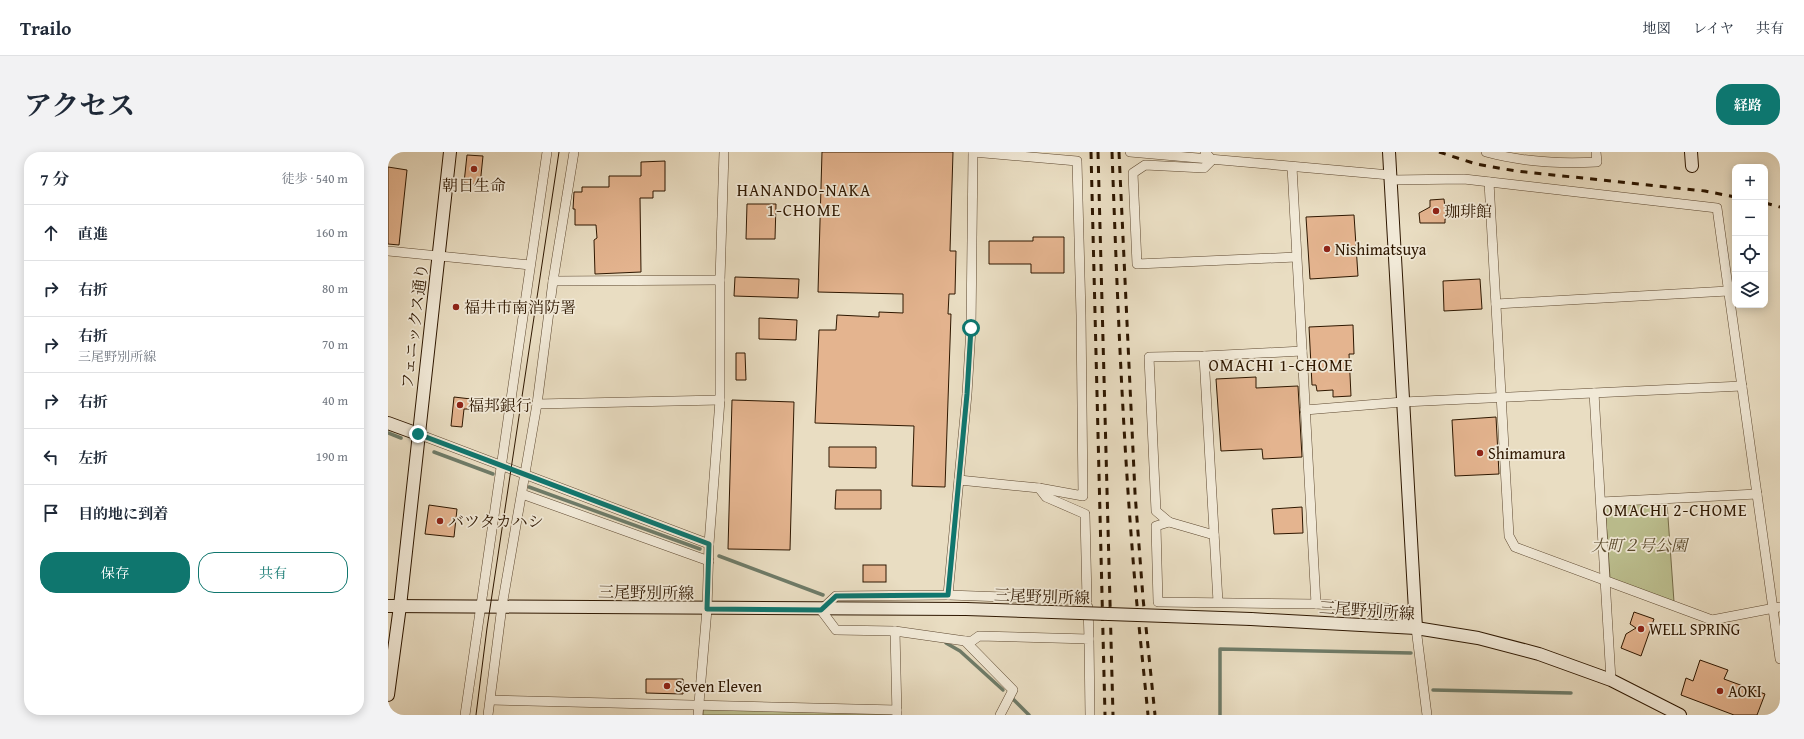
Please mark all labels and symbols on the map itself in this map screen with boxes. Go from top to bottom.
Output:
marker: 朝日生命 [469,164,479,174]
place label: 朝日生命 [442,173,506,197]
district label: HANANDO-NAKA 1-CHOME [737,177,871,222]
place label: 珈琲館 [1444,199,1492,223]
marker: 珈琲館 [1431,206,1441,216]
place label: Nishimatsuya [1335,237,1427,261]
marker: Nishimatsuya [1322,244,1332,254]
street label: フェニックス通り [394,262,434,390]
place label: 福井市南消防署 [464,295,576,319]
marker: 福井市南消防署 [451,302,461,312]
route start [962,319,980,337]
district label: OMACHI 1-CHOME [1208,352,1354,377]
place label: 福邦銀行 [468,393,532,417]
marker: 福邦銀行 [455,400,465,410]
route end [409,425,427,443]
place label: Shimamura [1488,441,1566,465]
marker: Shimamura [1475,448,1485,458]
district label: OMACHI 2-CHOME [1602,497,1748,522]
place label: バツタカハシ [448,509,544,533]
marker: バツタカハシ [435,516,445,526]
park label: 大町２号公園 [1591,533,1690,557]
street label: 三尾野別所線 [598,579,694,605]
street label: 三尾野別所線 [994,582,1090,610]
street label: 三尾野別所線 [1318,595,1416,625]
place label: WELL SPRING [1649,617,1741,641]
marker: WELL SPRING [1636,624,1646,634]
place label: Seven Eleven [675,674,762,698]
place label: AOKI [1728,679,1762,703]
marker: Seven Eleven [662,681,672,691]
marker: AOKI [1715,686,1725,696]

